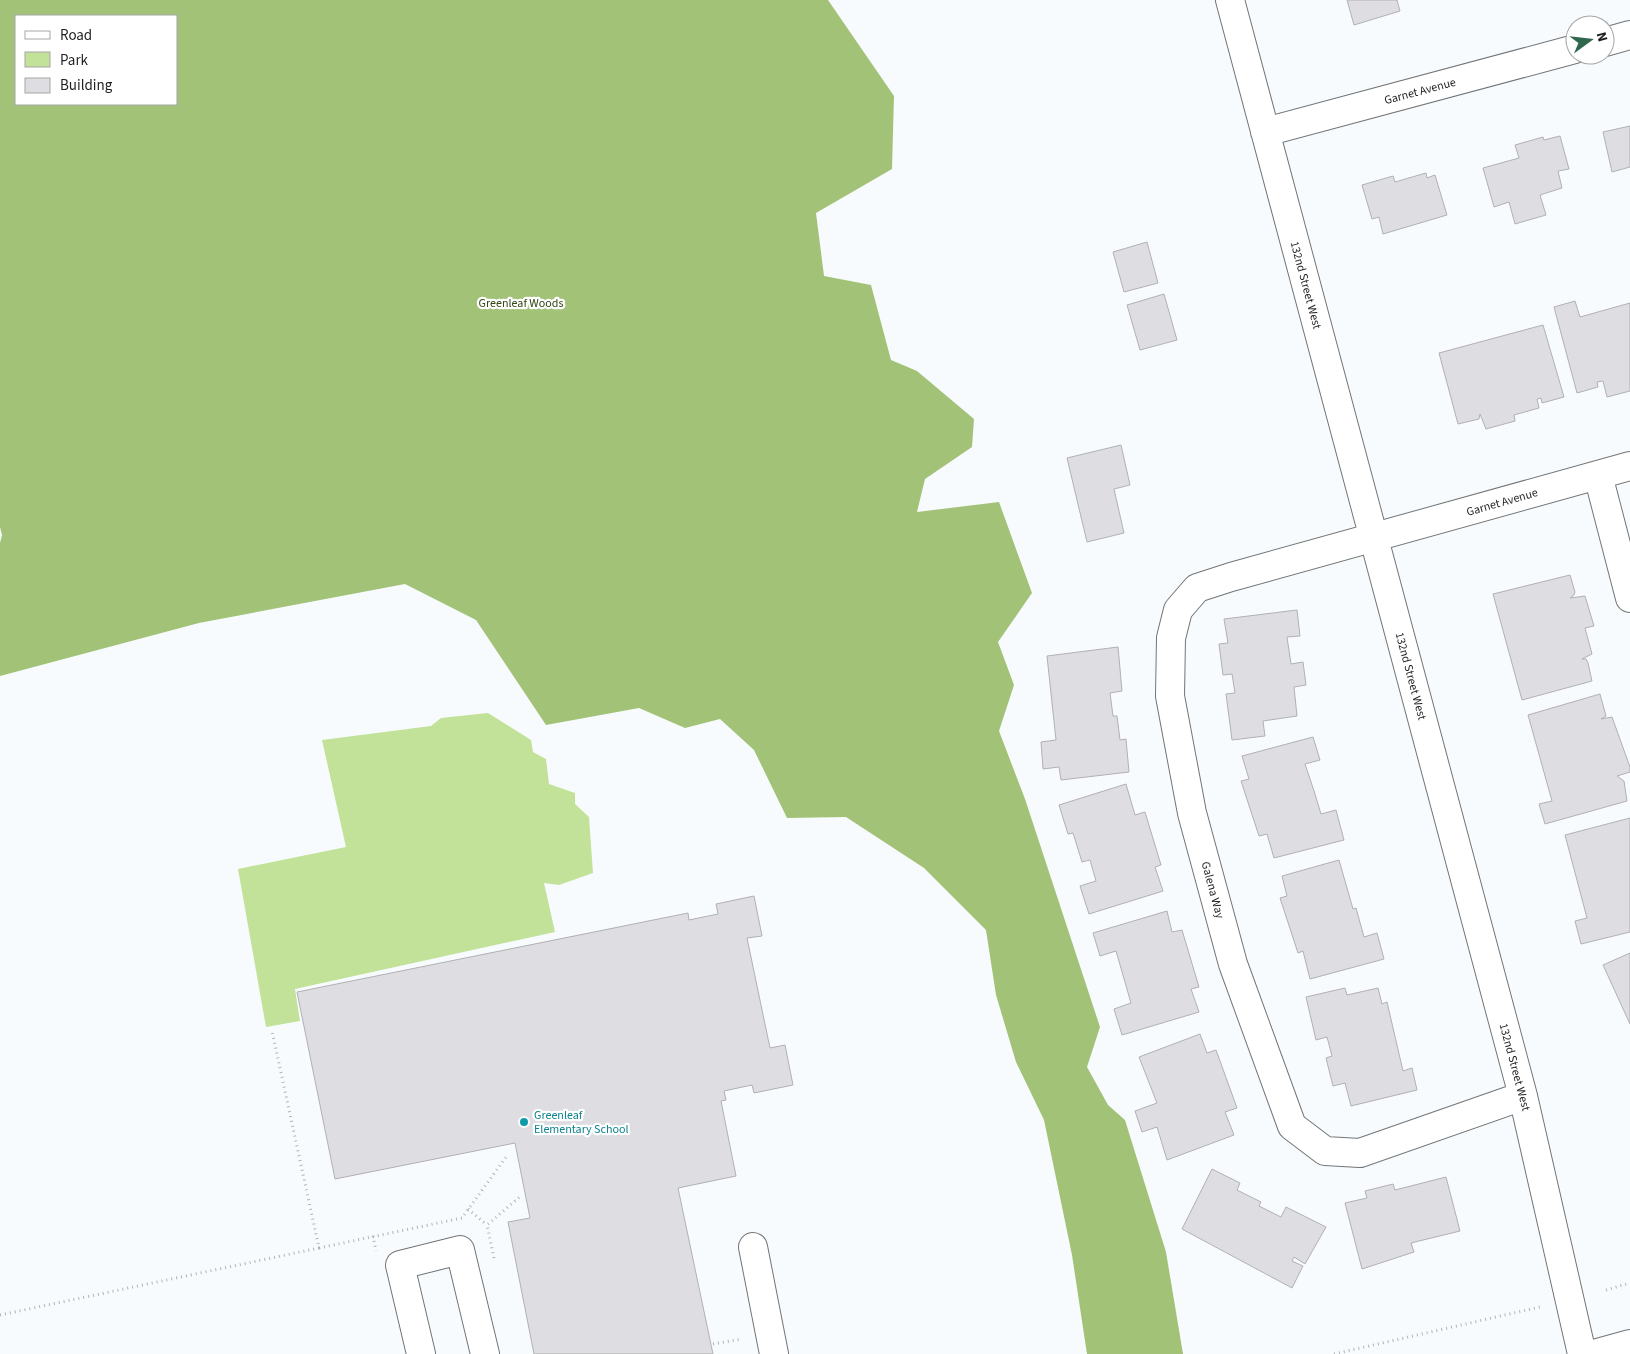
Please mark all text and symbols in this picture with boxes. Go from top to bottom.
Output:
legend [15,15,178,105]
north arrow [1565,15,1615,65]
text: Road [60,25,92,46]
text: N [1591,30,1612,44]
text: Park [60,50,89,71]
street label: Garnet Avenue [1382,74,1458,109]
text: Building [60,75,113,96]
street label: 132nd Street West [1286,239,1325,331]
park label: Greenleaf Woods [479,295,563,312]
street label: Garnet Avenue [1464,484,1540,521]
street label: 132nd Street West [1391,630,1430,722]
street label: Galena Way [1197,860,1228,921]
street label: 132nd Street West [1495,1021,1534,1113]
place label: Greenleaf Elementary School [534,1107,629,1138]
marker: Greenleaf Elementary School [518,1116,530,1128]

